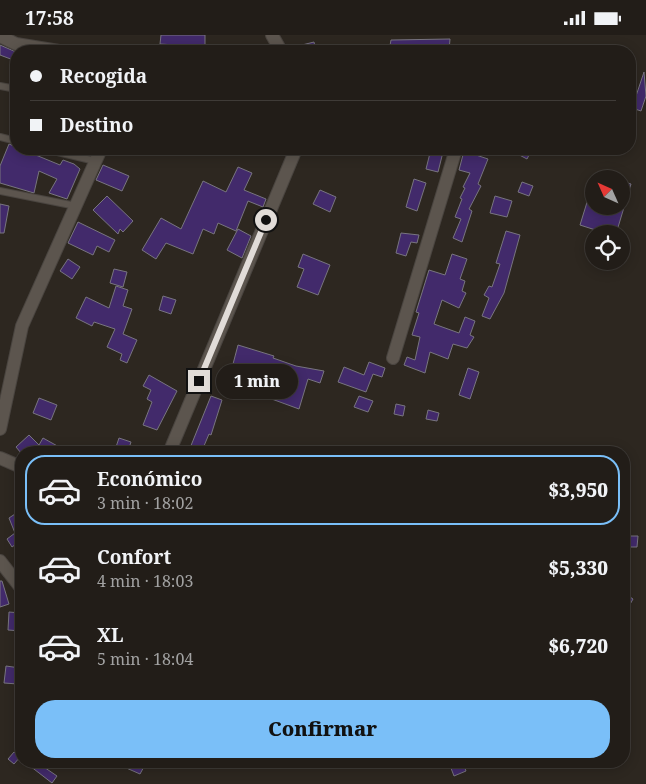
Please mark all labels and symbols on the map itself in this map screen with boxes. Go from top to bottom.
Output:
north arrow [585,170,630,215]
route start [255,209,277,231]
callout: 1 min [216,363,299,399]
route end [188,370,210,392]

